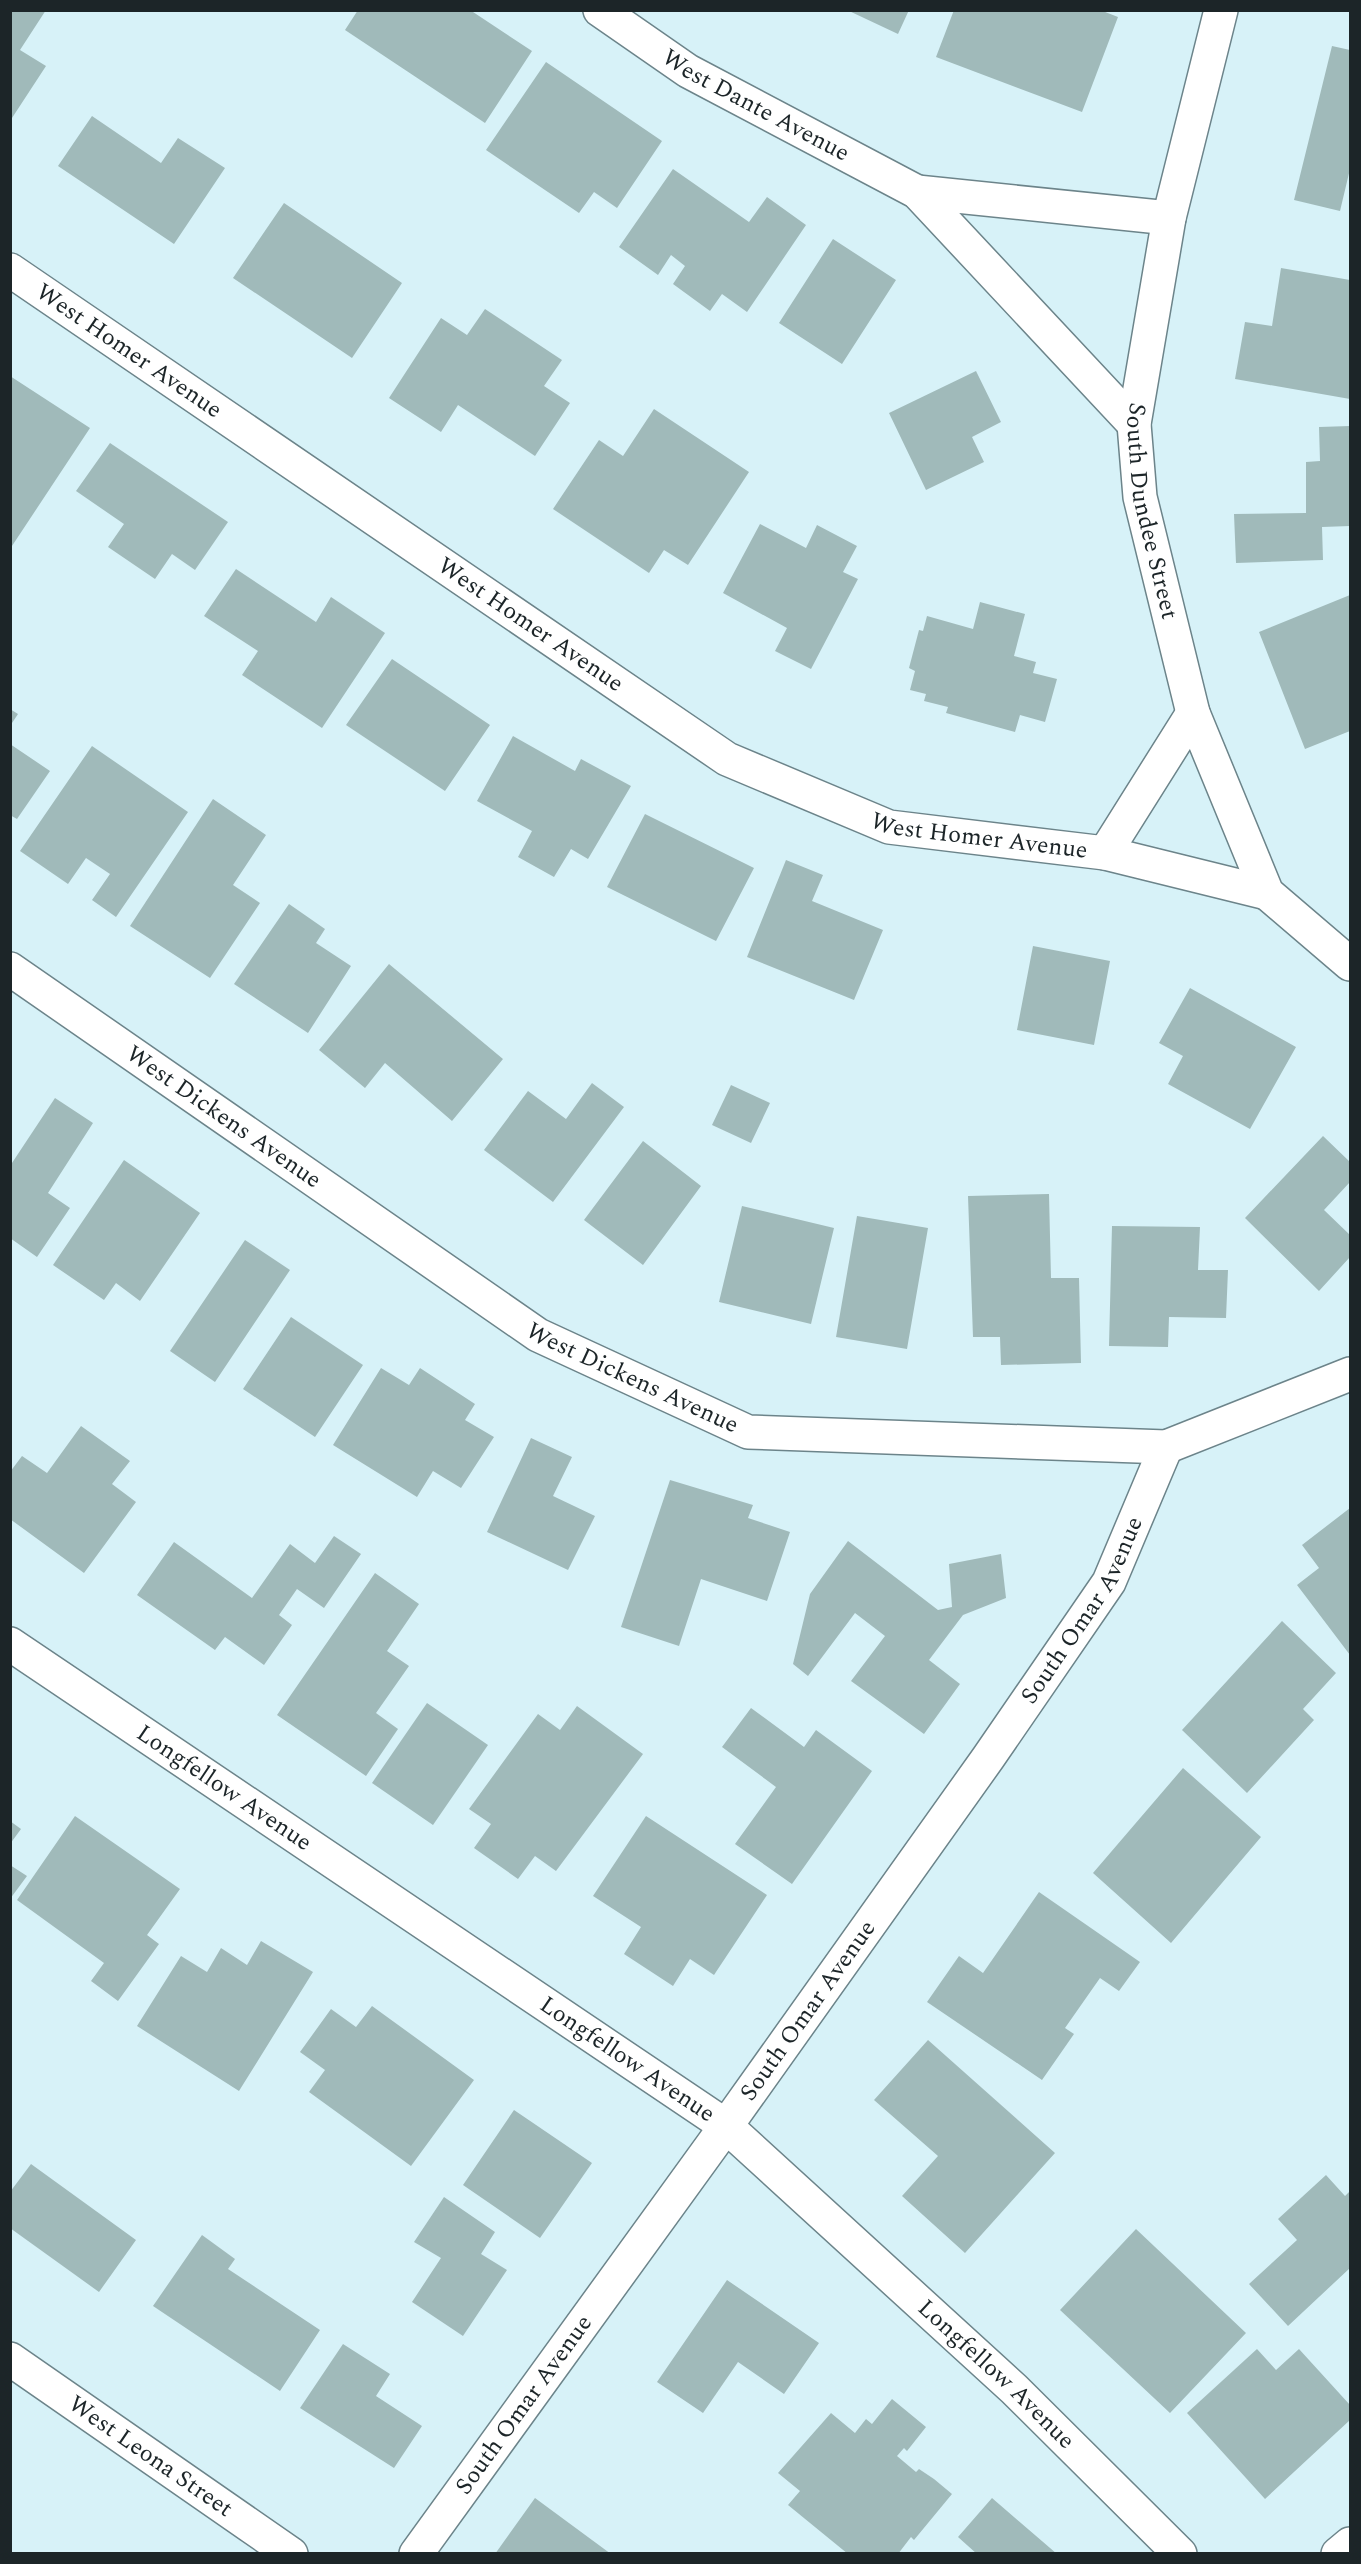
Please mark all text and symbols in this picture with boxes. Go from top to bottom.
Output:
street label: West Dante Avenue [654,40,856,171]
street label: West Homer Avenue [28,275,230,428]
street label: South Dundee Street [1115,400,1187,623]
street label: West Homer Avenue [430,548,631,701]
street label: West Homer Avenue [865,803,1090,869]
street label: West Dickens Avenue [118,1036,329,1198]
street label: West Dickens Avenue [518,1313,744,1443]
street label: South Omar Avenue [1012,1511,1153,1712]
street label: Longfellow Avenue [129,1716,319,1860]
street label: South Omar Avenue [731,1913,885,2109]
street label: Longfellow Avenue [532,1987,722,2132]
street label: Longfellow Avenue [909,2291,1083,2458]
street label: South Omar Avenue [446,2308,601,2502]
street label: West Leona Street [61,2386,240,2527]

